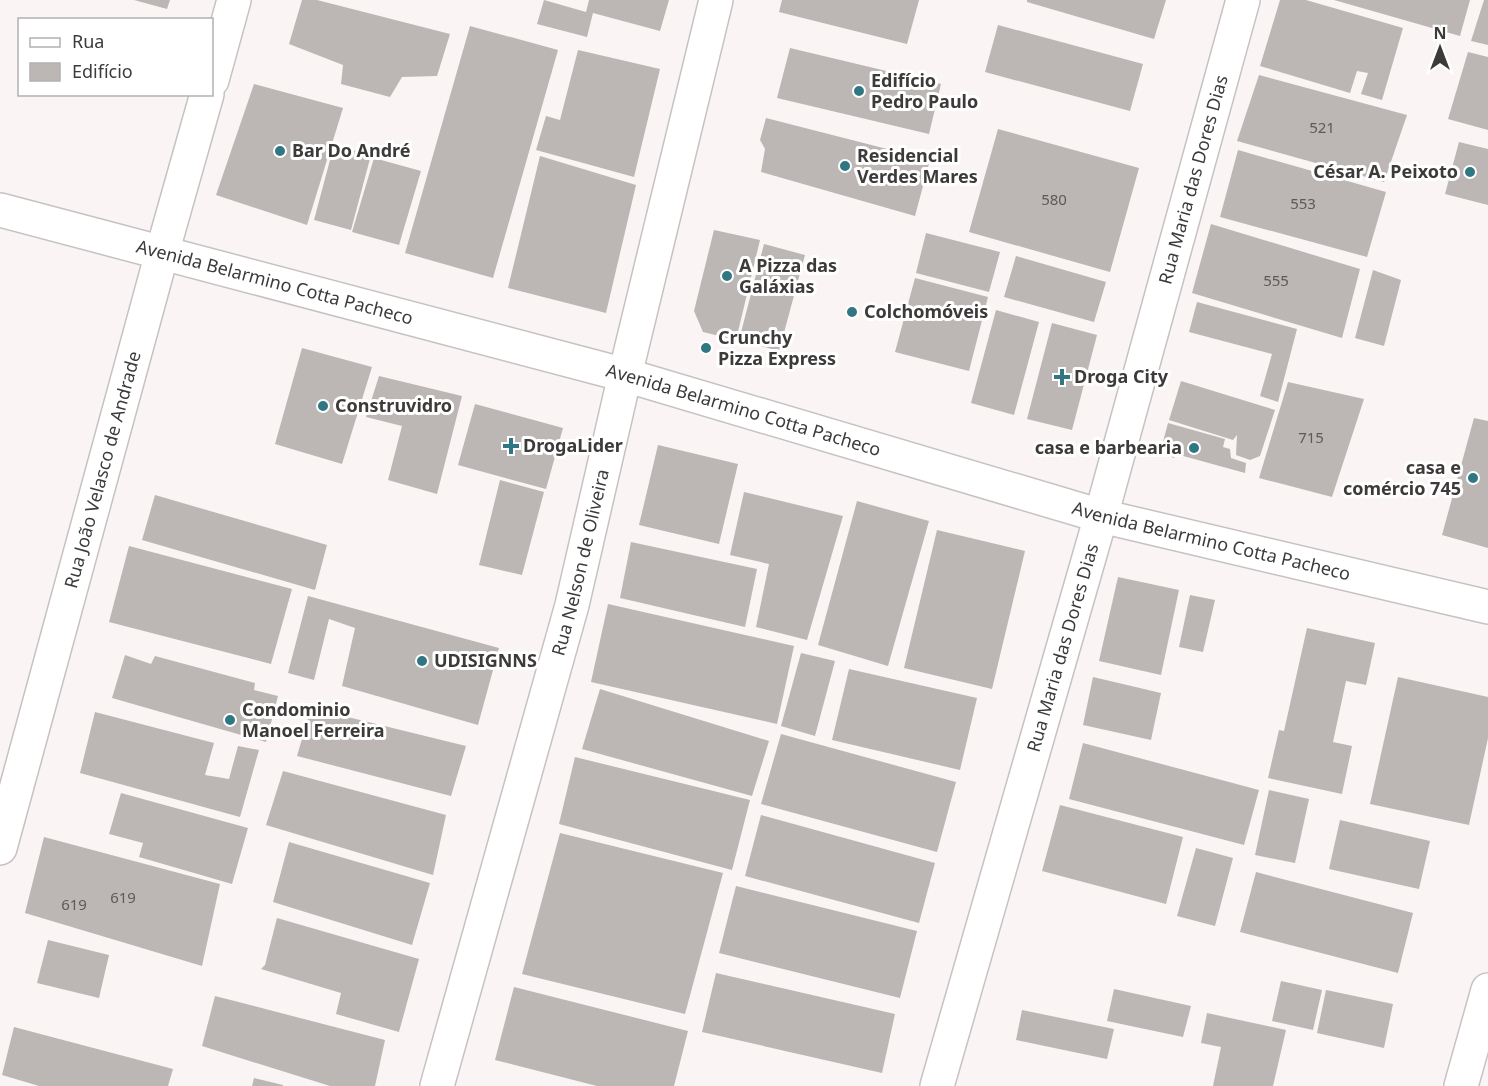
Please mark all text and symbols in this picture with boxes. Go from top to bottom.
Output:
legend [18,18,213,96]
north arrow [1410,18,1470,78]
text: N [1433,22,1447,44]
text: Rua [72,29,104,53]
text: Edifício [72,59,133,83]
place label: Edifício Pedro Paulo [871,68,978,113]
street label: Rua Maria das Dores Dias [1152,72,1233,287]
marker: Edifício Pedro Paulo [852,84,866,98]
house number: 521 [1309,117,1335,137]
place label: Bar Do André [292,138,411,162]
place label: Residencial Verdes Mares [857,143,978,188]
marker: Bar Do André [273,144,287,158]
marker: Residencial Verdes Mares [838,159,852,173]
place label: César A. Peixoto [1313,159,1458,183]
marker: César A. Peixoto [1463,165,1477,179]
house number: 580 [1041,189,1067,209]
house number: 553 [1290,193,1316,213]
street label: Avenida Belarmino Cotta Pacheco [134,234,416,330]
place label: A Pizza das Galáxias [739,253,837,298]
marker: A Pizza das Galáxias [720,269,734,283]
house number: 555 [1263,270,1289,290]
place label: Colchomóveis [864,299,988,323]
marker: Colchomóveis [845,305,859,319]
place label: Crunchy Pizza Express [718,325,836,370]
marker: Crunchy Pizza Express [699,341,713,355]
street label: Rua João Velasco de Andrade [58,348,146,591]
street label: Avenida Belarmino Cotta Pacheco [604,358,884,461]
place label: Droga City [1074,364,1169,388]
marker: Droga City [1055,370,1069,384]
place label: Construvidro [335,393,452,417]
marker: Construvidro [316,399,330,413]
house number: 715 [1298,427,1324,447]
place label: DrogaLider [523,433,623,457]
place label: casa e barbearia [1035,435,1182,459]
marker: DrogaLider [504,439,518,453]
marker: casa e barbearia [1187,441,1201,455]
place label: casa e comércio 745 [1343,455,1461,500]
street label: Rua Nelson de Oliveira [545,467,614,658]
marker: casa e comércio 745 [1466,471,1480,485]
street label: Avenida Belarmino Cotta Pacheco [1070,495,1353,585]
street label: Rua Maria das Dores Dias [1021,540,1104,755]
place label: UDISIGNNS [434,648,537,672]
marker: UDISIGNNS [415,654,429,668]
place label: Condominio Manoel Ferreira [242,697,384,742]
marker: Condominio Manoel Ferreira [223,713,237,727]
house number: 619 [110,887,136,907]
house number: 619 [61,894,87,914]

